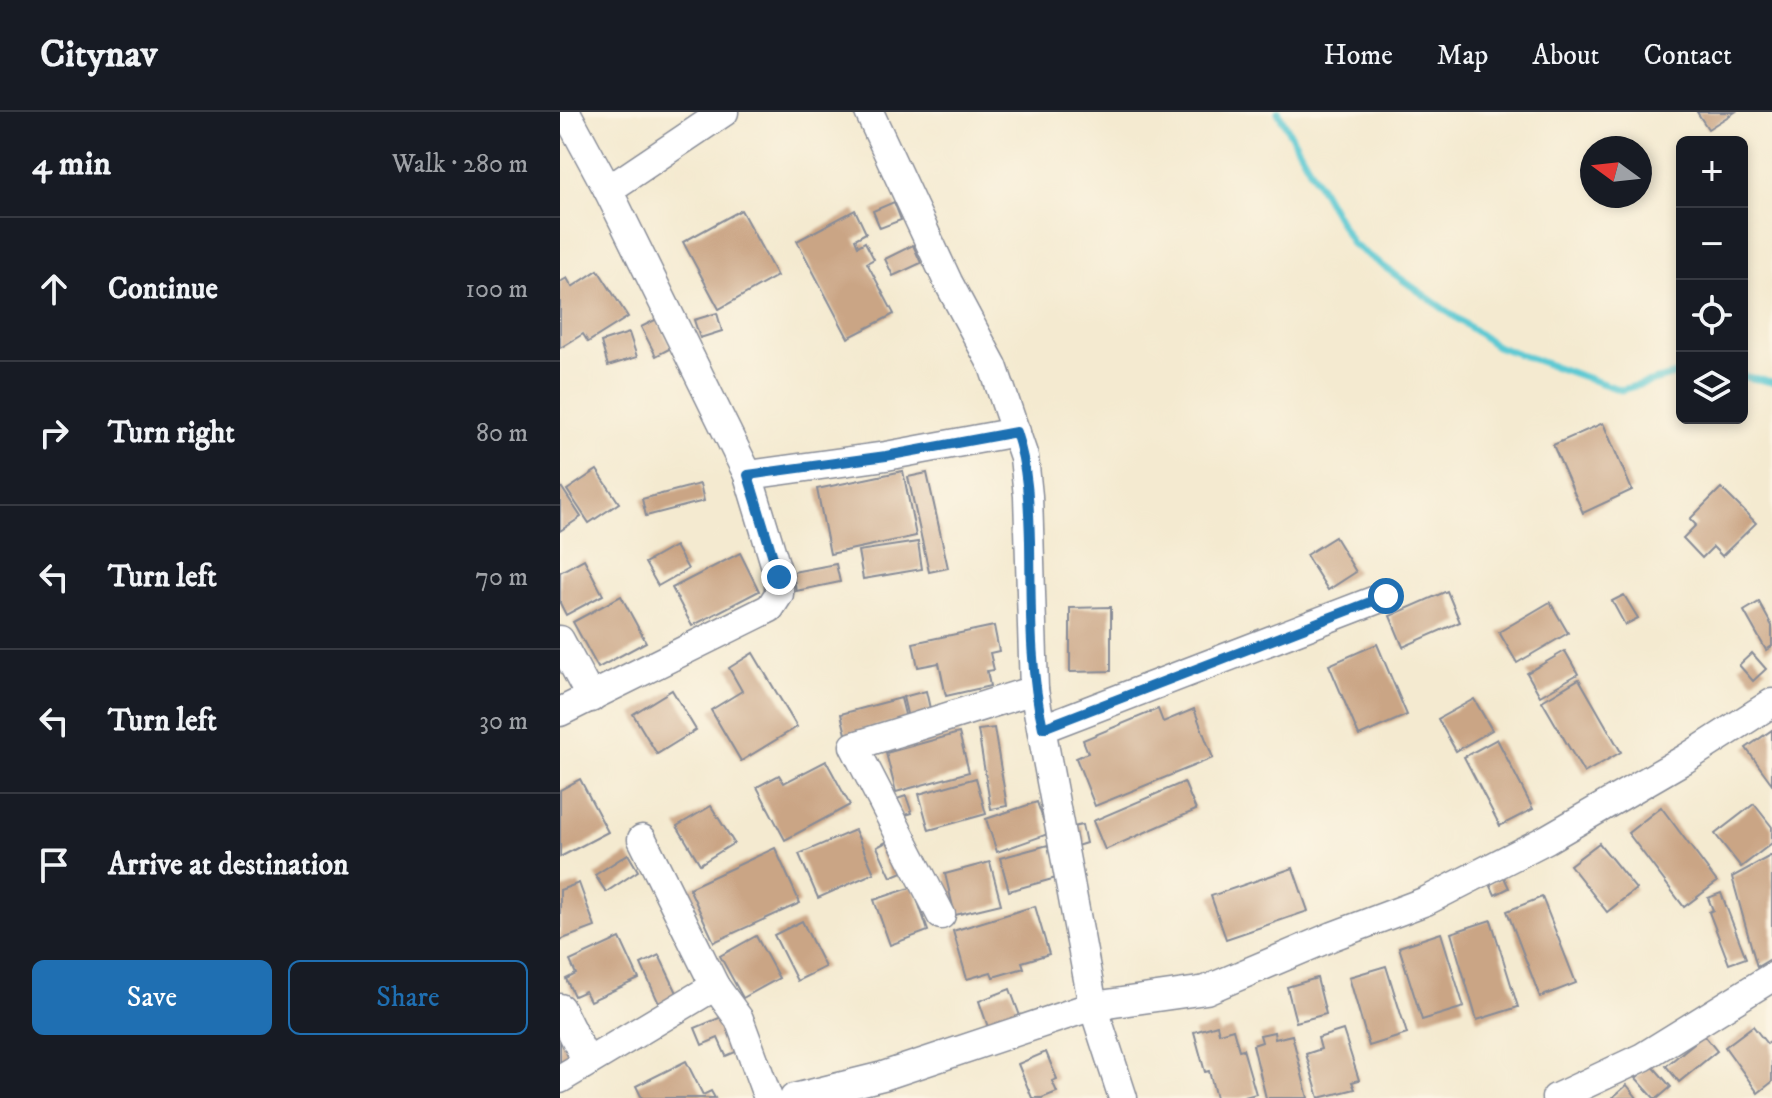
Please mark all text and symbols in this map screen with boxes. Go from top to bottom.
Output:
text: Citynav [40,31,158,79]
text: Home [1324,38,1393,73]
text: Map [1437,38,1488,73]
text: About [1532,38,1599,73]
text: Contact [1643,38,1732,73]
north arrow [1580,136,1652,208]
map controls [1676,136,1748,424]
button: + [1676,136,1748,208]
text: 4 min [32,143,111,185]
text: Walk · 280 m [392,148,528,181]
button: − [1676,208,1748,280]
icon: ahead [32,267,76,311]
text: Continue [108,271,218,308]
text: 100 m [465,273,528,306]
button: locate [1676,280,1748,352]
button: layers [1676,352,1748,424]
icon: right [32,411,76,455]
text: Turn right [108,415,235,452]
text: 80 m [476,417,528,450]
icon: left [32,555,76,599]
text: Turn left [108,559,217,596]
route end [761,559,797,595]
text: 70 m [475,561,528,594]
route start [1368,578,1404,614]
icon: left [32,699,76,743]
text: Turn left [108,703,217,740]
text: 30 m [479,705,528,738]
icon: arrive [32,843,76,887]
text: Arrive at destination [108,847,349,884]
button: Save [32,960,272,1035]
button: Share [288,960,528,1035]

